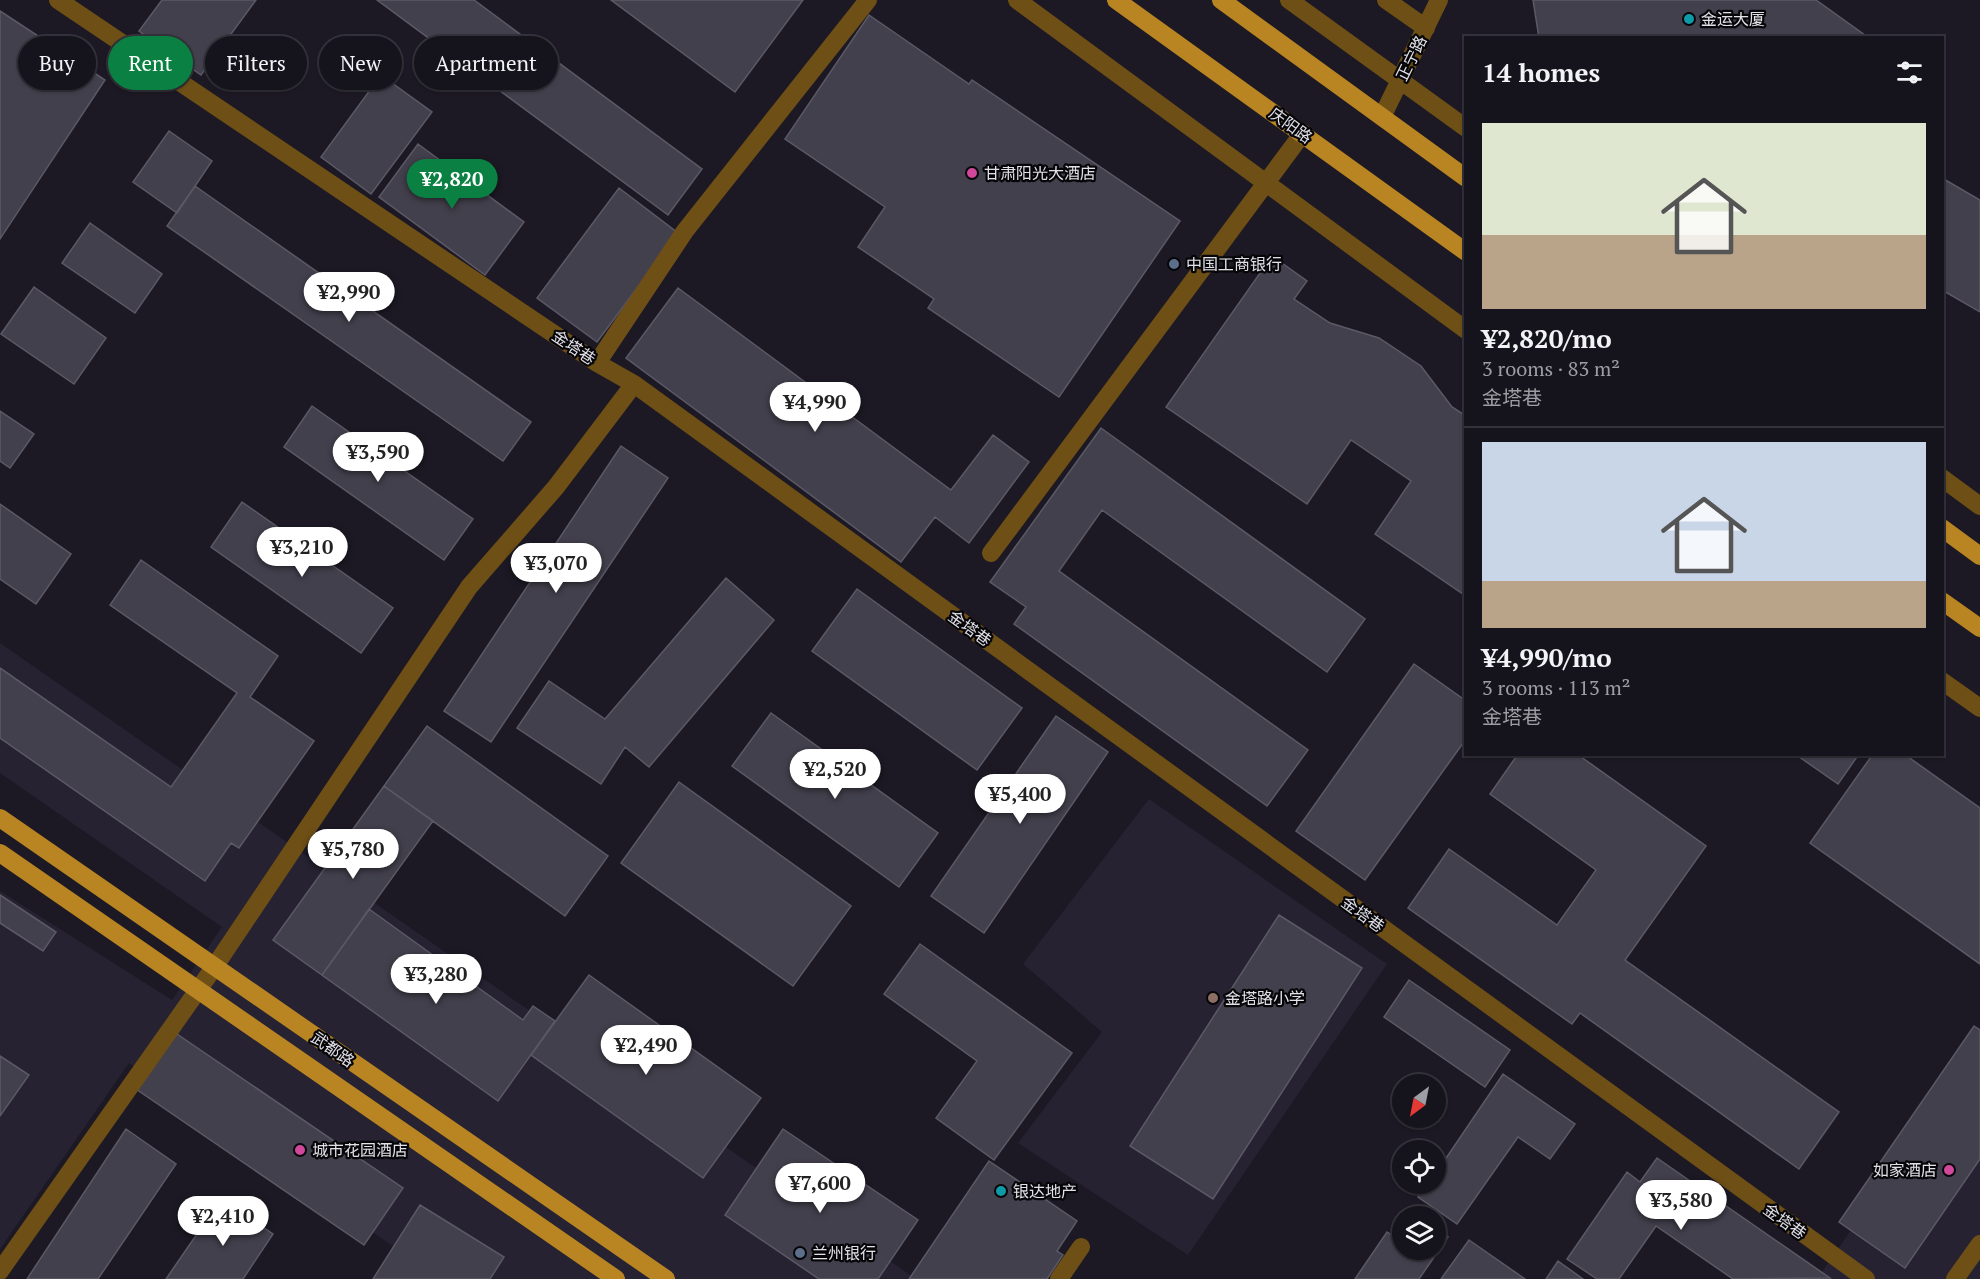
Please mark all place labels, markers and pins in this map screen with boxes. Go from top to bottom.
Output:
place label: 金运大厦 [1701,8,1765,30]
marker: 金运大厦 [1682,12,1696,26]
pin: ¥2,820 [403,159,501,210]
place label: 甘肃阳光大酒店 [984,162,1096,184]
marker: 甘肃阳光大酒店 [965,166,979,180]
place label: 中国工商银行 [1186,253,1282,275]
marker: 中国工商银行 [1167,257,1181,271]
pin: ¥2,990 [300,272,398,323]
pin: ¥4,990 [766,382,864,433]
pin: ¥3,590 [329,432,427,483]
pin: ¥3,210 [253,527,351,578]
pin: ¥3,070 [507,543,605,594]
pin: ¥2,520 [786,749,884,800]
pin: ¥5,400 [971,774,1069,825]
pin: ¥5,780 [304,829,402,880]
pin: ¥3,280 [387,954,485,1005]
place label: 金塔路小学 [1225,987,1305,1009]
marker: 金塔路小学 [1206,991,1220,1005]
pin: ¥2,490 [597,1025,695,1076]
place label: 城市花园酒店 [312,1139,408,1161]
marker: 城市花园酒店 [293,1143,307,1157]
place label: 如家酒店 [1873,1159,1937,1181]
pin: ¥7,600 [771,1163,869,1214]
marker: 如家酒店 [1942,1163,1956,1177]
place label: 银达地产 [1013,1180,1077,1202]
pin: ¥3,580 [1632,1180,1730,1231]
marker: 银达地产 [994,1184,1008,1198]
pin: ¥2,410 [174,1196,272,1247]
place label: 兰州银行 [812,1242,876,1264]
marker: 兰州银行 [793,1246,807,1260]

